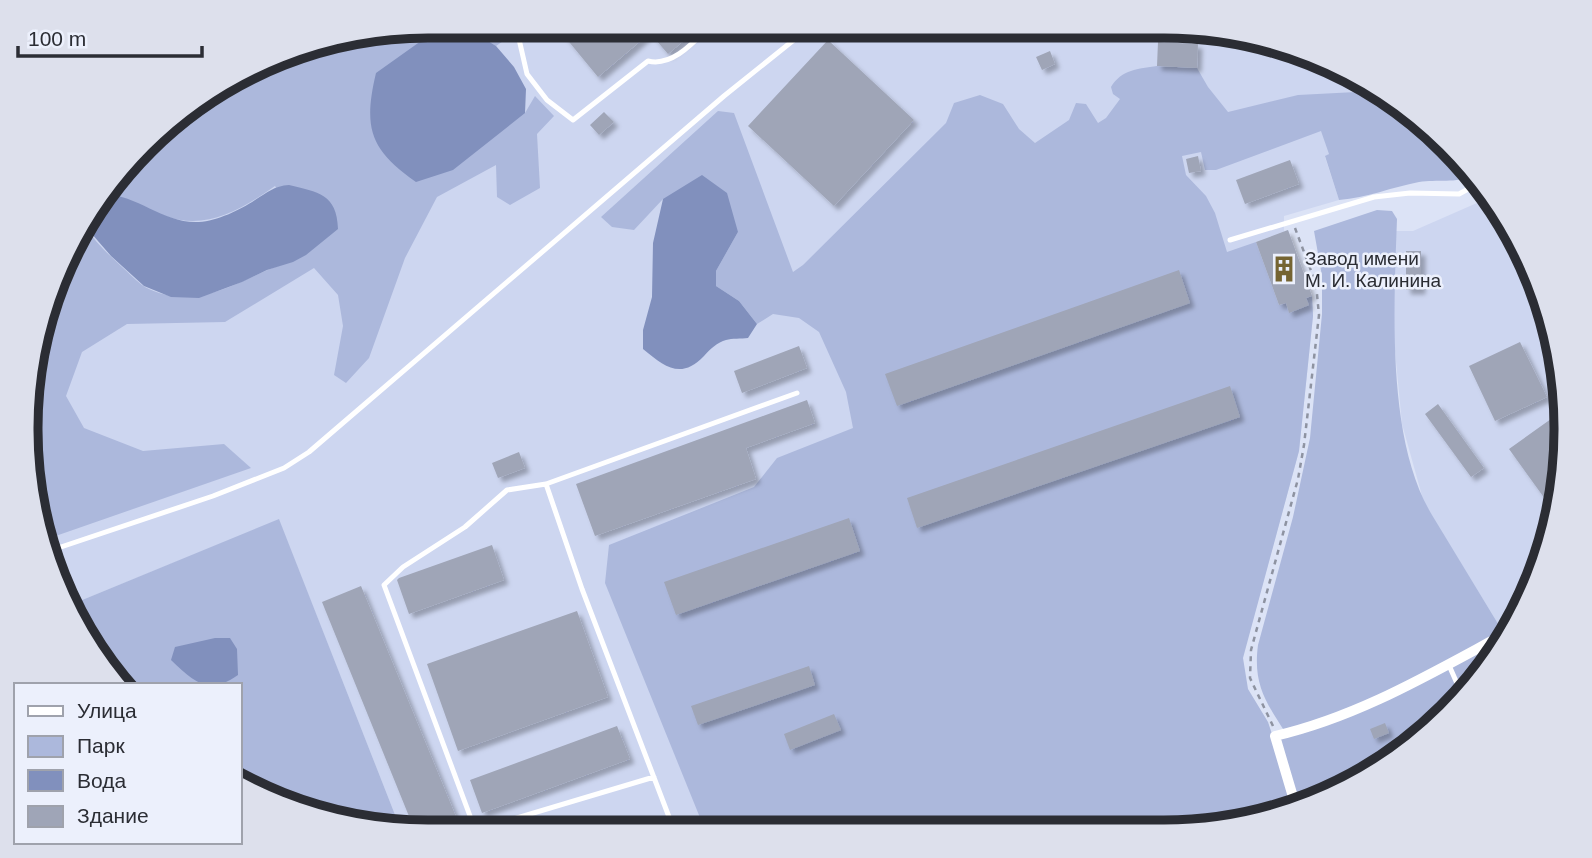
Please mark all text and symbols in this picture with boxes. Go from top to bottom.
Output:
scale bar [18,14,201,58]
text: 100 m [28,27,86,50]
place label: Завод имени М. И. Калинина [1305,248,1442,291]
building icon: Завод имени М. И. Калинина [1269,254,1299,284]
legend [14,683,242,844]
text: Улица [77,699,137,722]
text: Парк [77,734,125,757]
text: Вода [77,769,126,792]
text: Здание [77,804,149,827]

